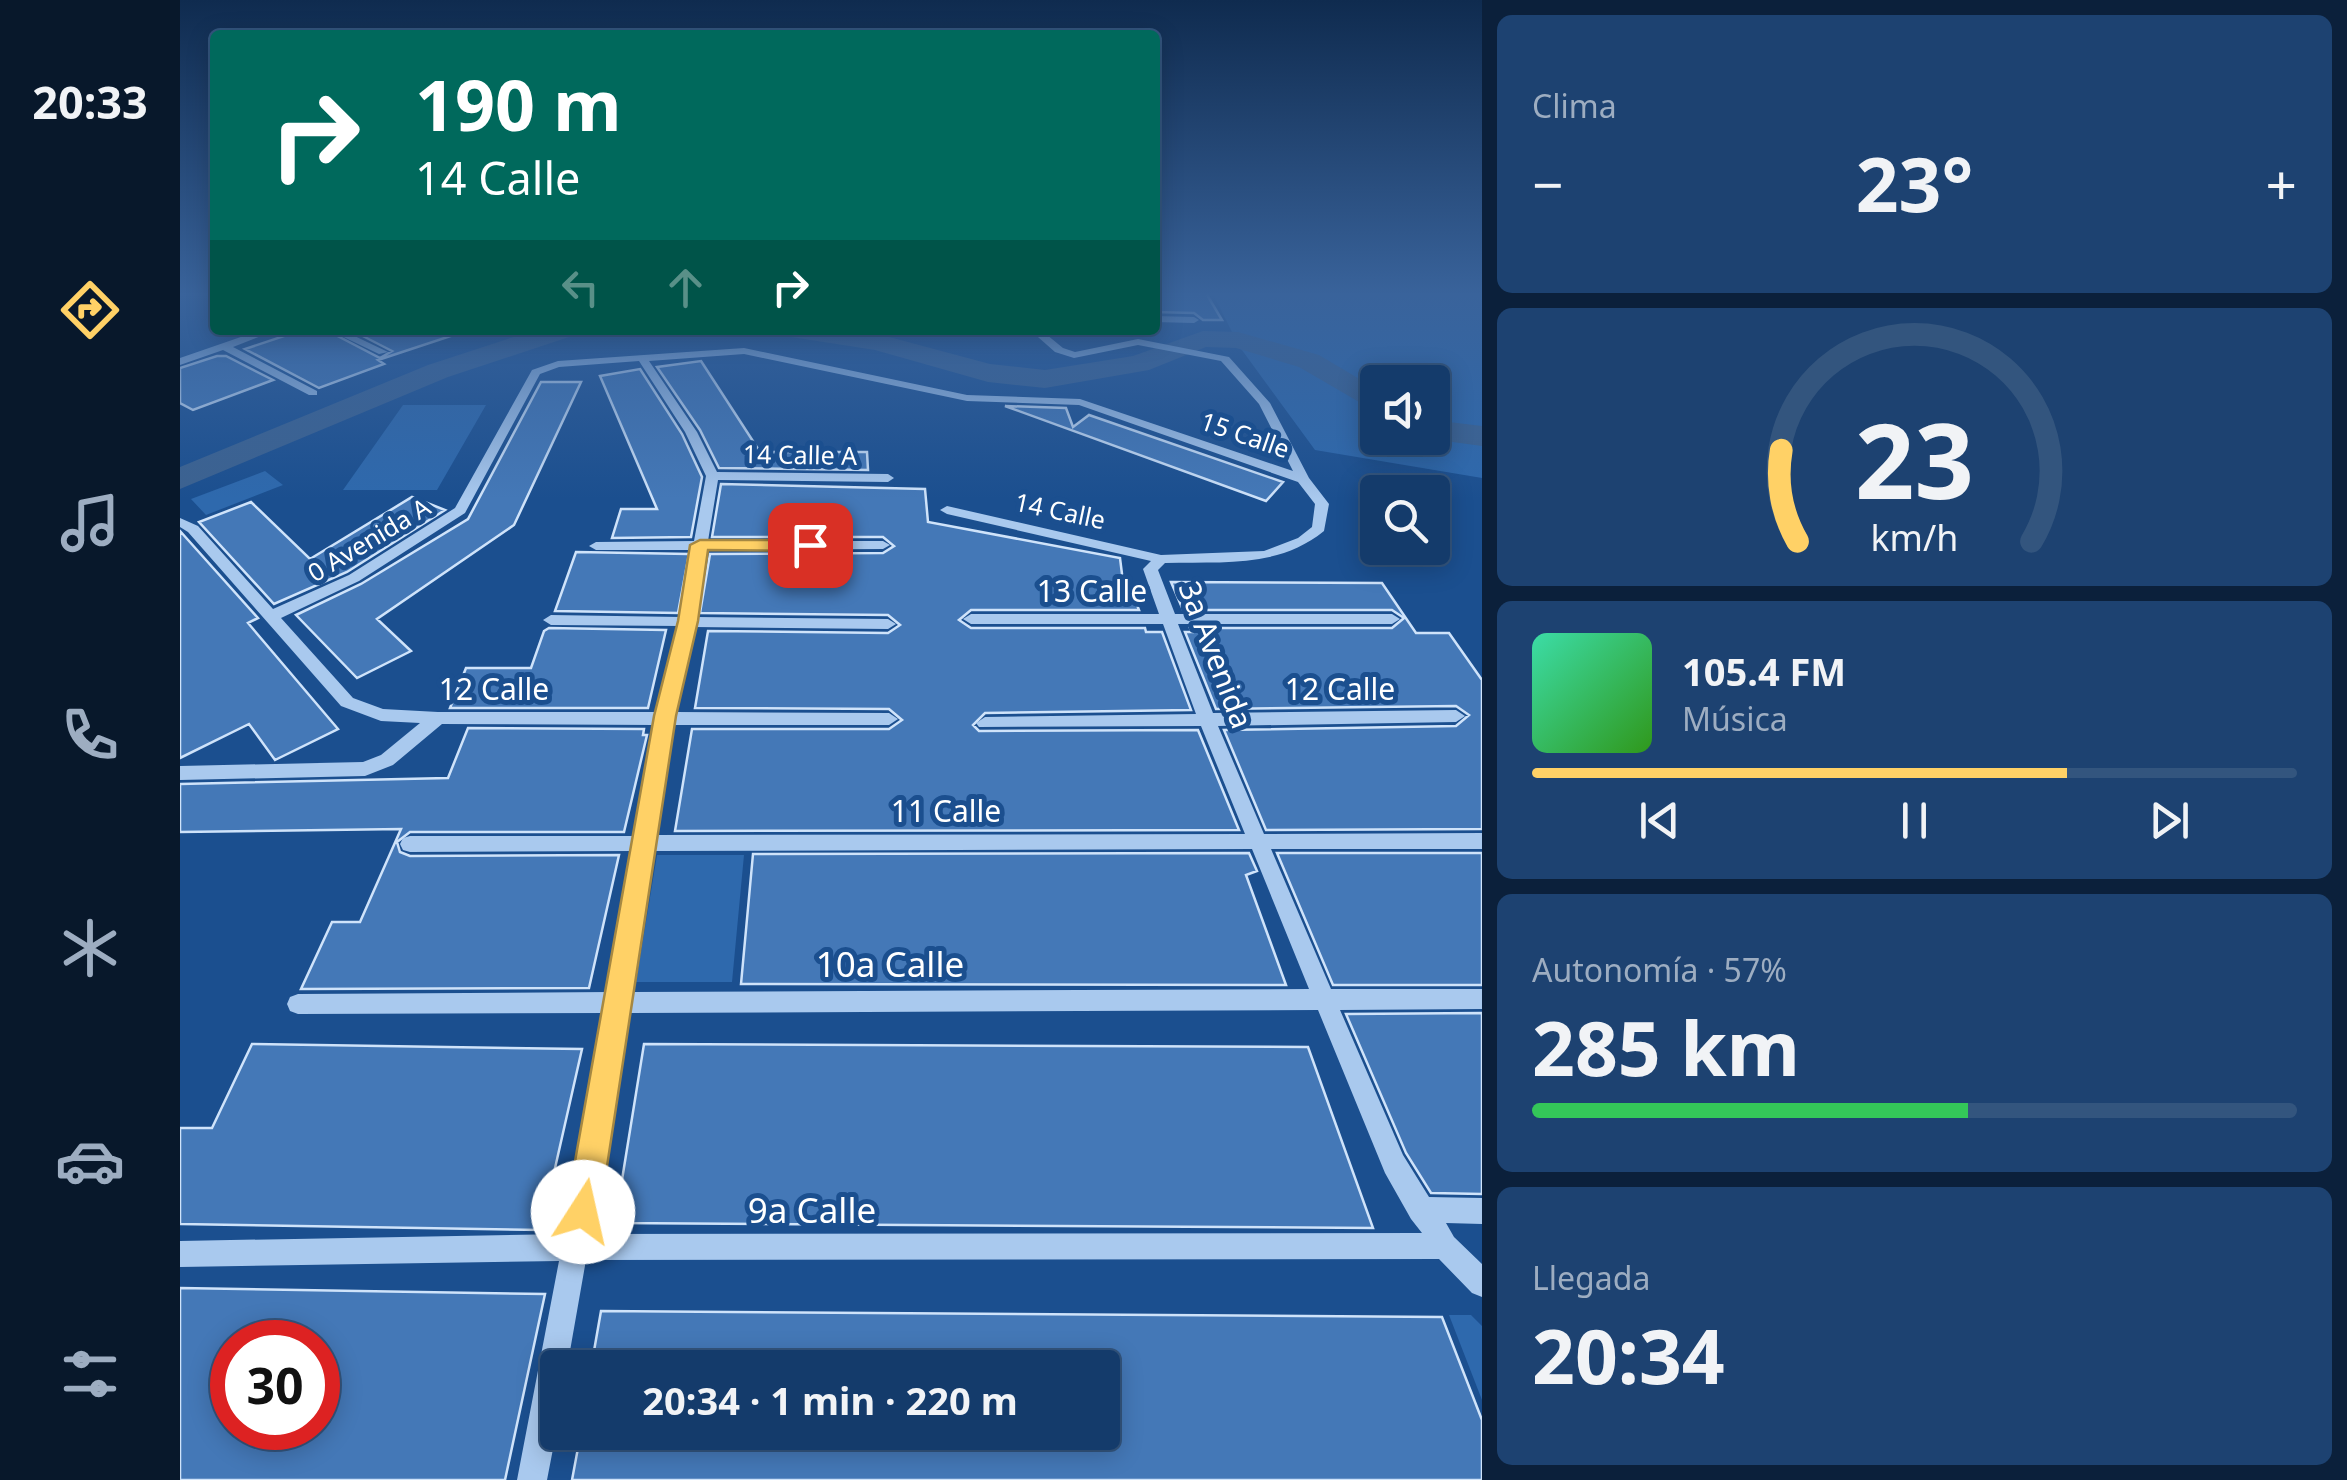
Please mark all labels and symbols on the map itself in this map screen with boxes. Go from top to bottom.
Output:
street label: 15 Calle [1196,403,1294,465]
street label: 14 Calle A [743,436,858,472]
street label: 14 Calle [1012,484,1109,536]
street label: 0 Avenida A [301,489,436,589]
pin [768,503,853,588]
street label: 13 Calle [1037,570,1147,611]
street label: 3a Avenida [1170,575,1263,734]
street label: 12 Calle [439,668,549,709]
street label: 12 Calle [1285,668,1395,709]
street label: 11 Calle [891,790,1001,831]
street label: 10a Calle [816,940,964,987]
position arrow [531,1160,635,1264]
street label: 9a Calle [748,1186,876,1233]
speed limit sign: 30 [210,1320,340,1450]

